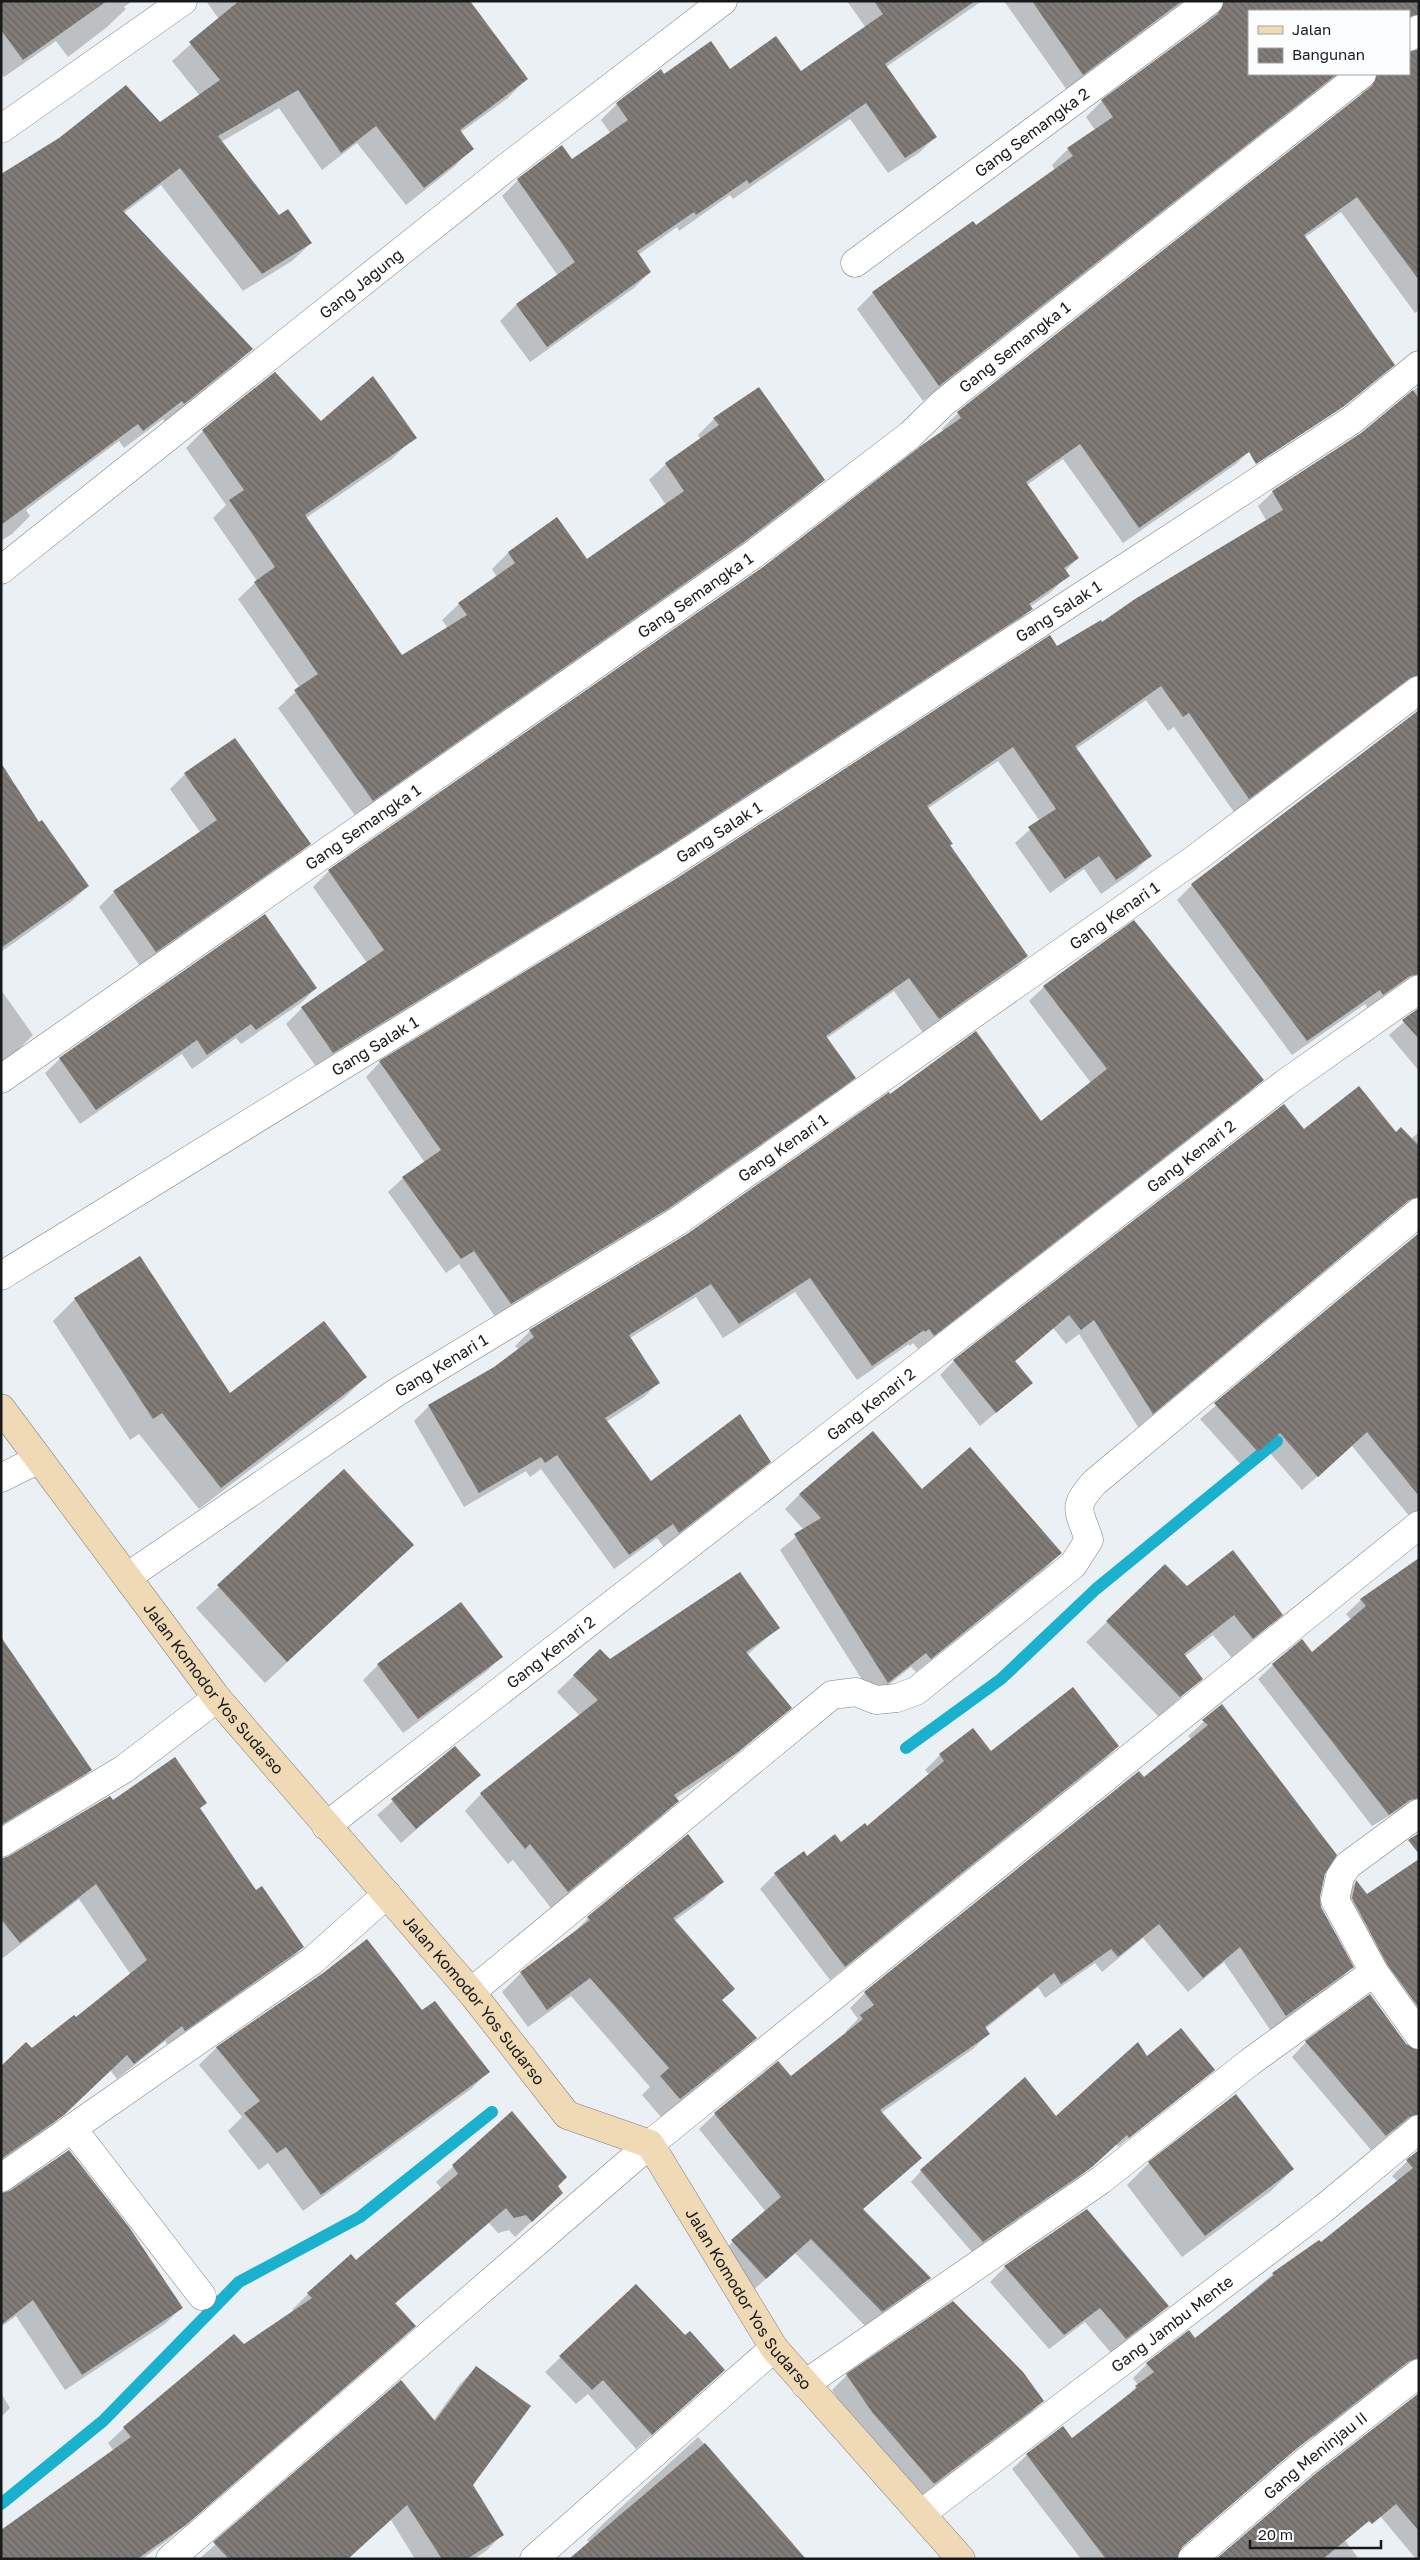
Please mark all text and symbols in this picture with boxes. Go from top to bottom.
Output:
legend [1248,10,1410,75]
text: Jalan [1292,20,1331,38]
text: Bangunan [1292,45,1365,63]
street label: Gang Semangka 2 [971,83,1093,181]
street label: Gang Jagung [315,244,407,323]
street label: Gang Semangka 1 [955,297,1074,397]
street label: Gang Semangka 1 [633,548,757,642]
street label: Gang Salak 1 [1012,576,1105,646]
street label: Gang Semangka 1 [301,779,425,874]
street label: Gang Salak 1 [672,797,766,867]
street label: Gang Kenari 1 [1065,877,1163,954]
street label: Gang Salak 1 [328,1011,422,1080]
street label: Gang Kenari 1 [734,1109,832,1186]
street label: Gang Kenari 2 [1143,1116,1239,1197]
street label: Gang Kenari 1 [391,1329,492,1401]
street label: Gang Kenari 2 [822,1363,919,1445]
street label: Jalan Komodor Yos Sudarso [139,1598,288,1778]
street label: Gang Kenari 2 [502,1611,599,1693]
street label: Jalan Komodor Yos Sudarso [399,1910,550,2089]
street label: Jalan Komodor Yos Sudarso [681,2205,816,2394]
street label: Gang Jambu Mente [1107,2271,1237,2376]
street label: Gang Meninjau II [1259,2407,1371,2503]
scale bar [1250,2518,1381,2550]
text: 20 m [1258,2525,1293,2543]

